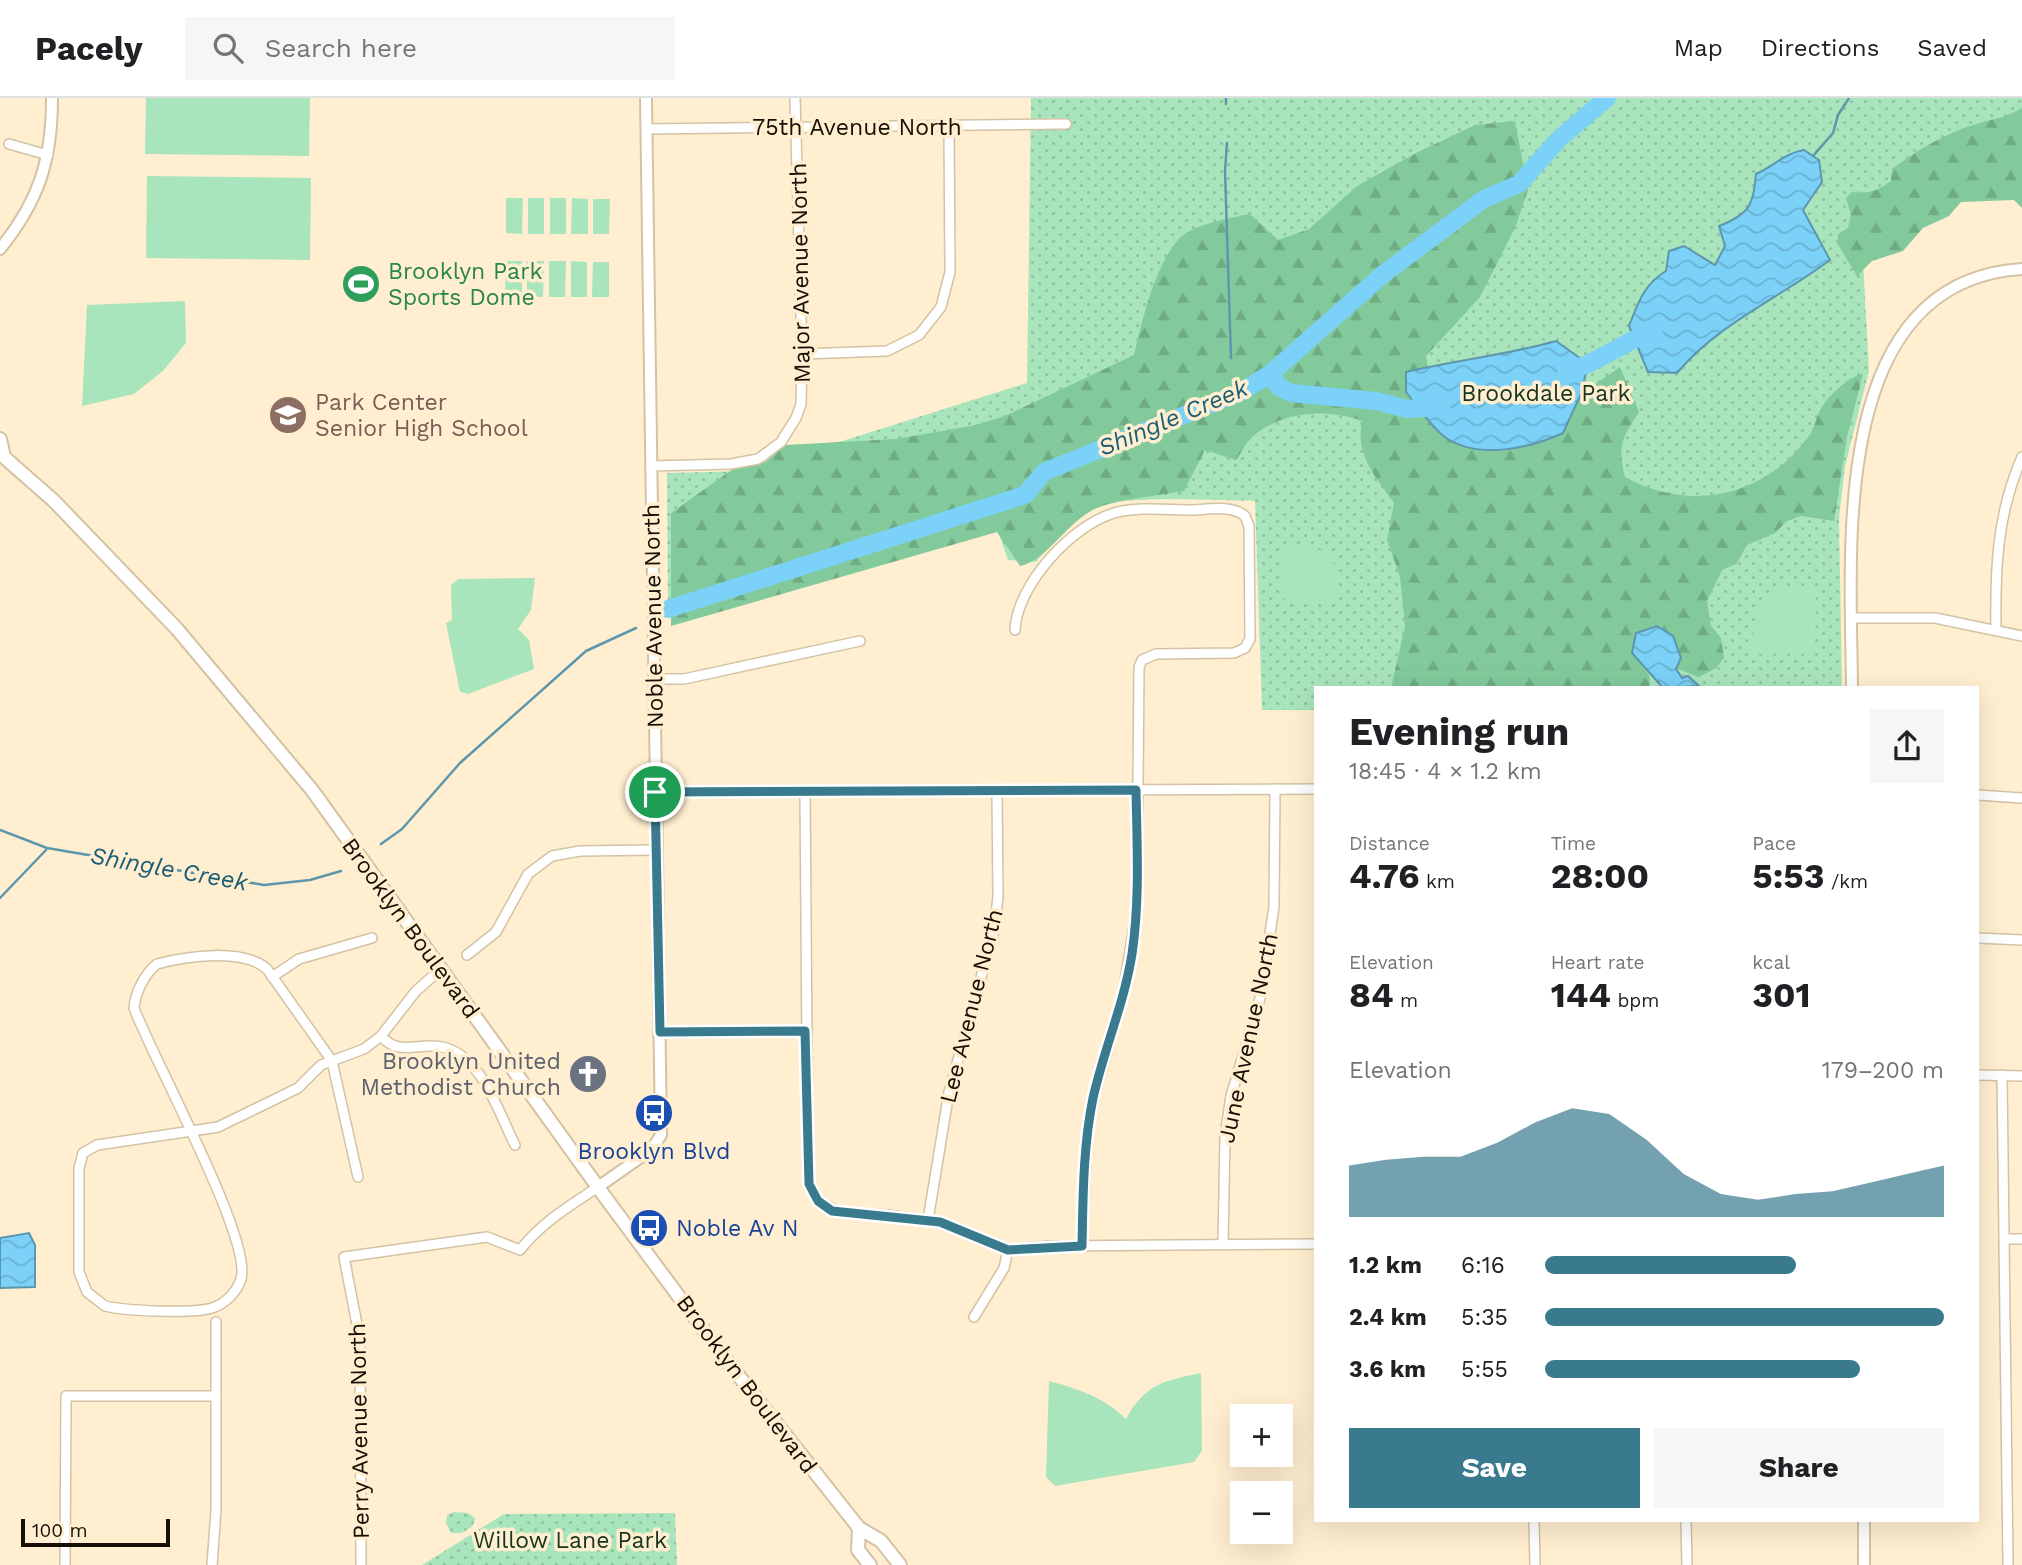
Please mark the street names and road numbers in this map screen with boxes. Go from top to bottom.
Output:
street label: 75th Avenue North [752,114,962,141]
street label: Major Avenue North [785,163,816,383]
street label: Noble Avenue North [638,504,669,728]
street label: Brooklyn Boulevard [336,833,485,1024]
street label: Lee Avenue North [934,906,1009,1106]
street label: June Avenue North [1213,931,1284,1145]
street label: Brooklyn Boulevard [671,1290,822,1479]
street label: Perry Avenue North [344,1323,375,1539]

